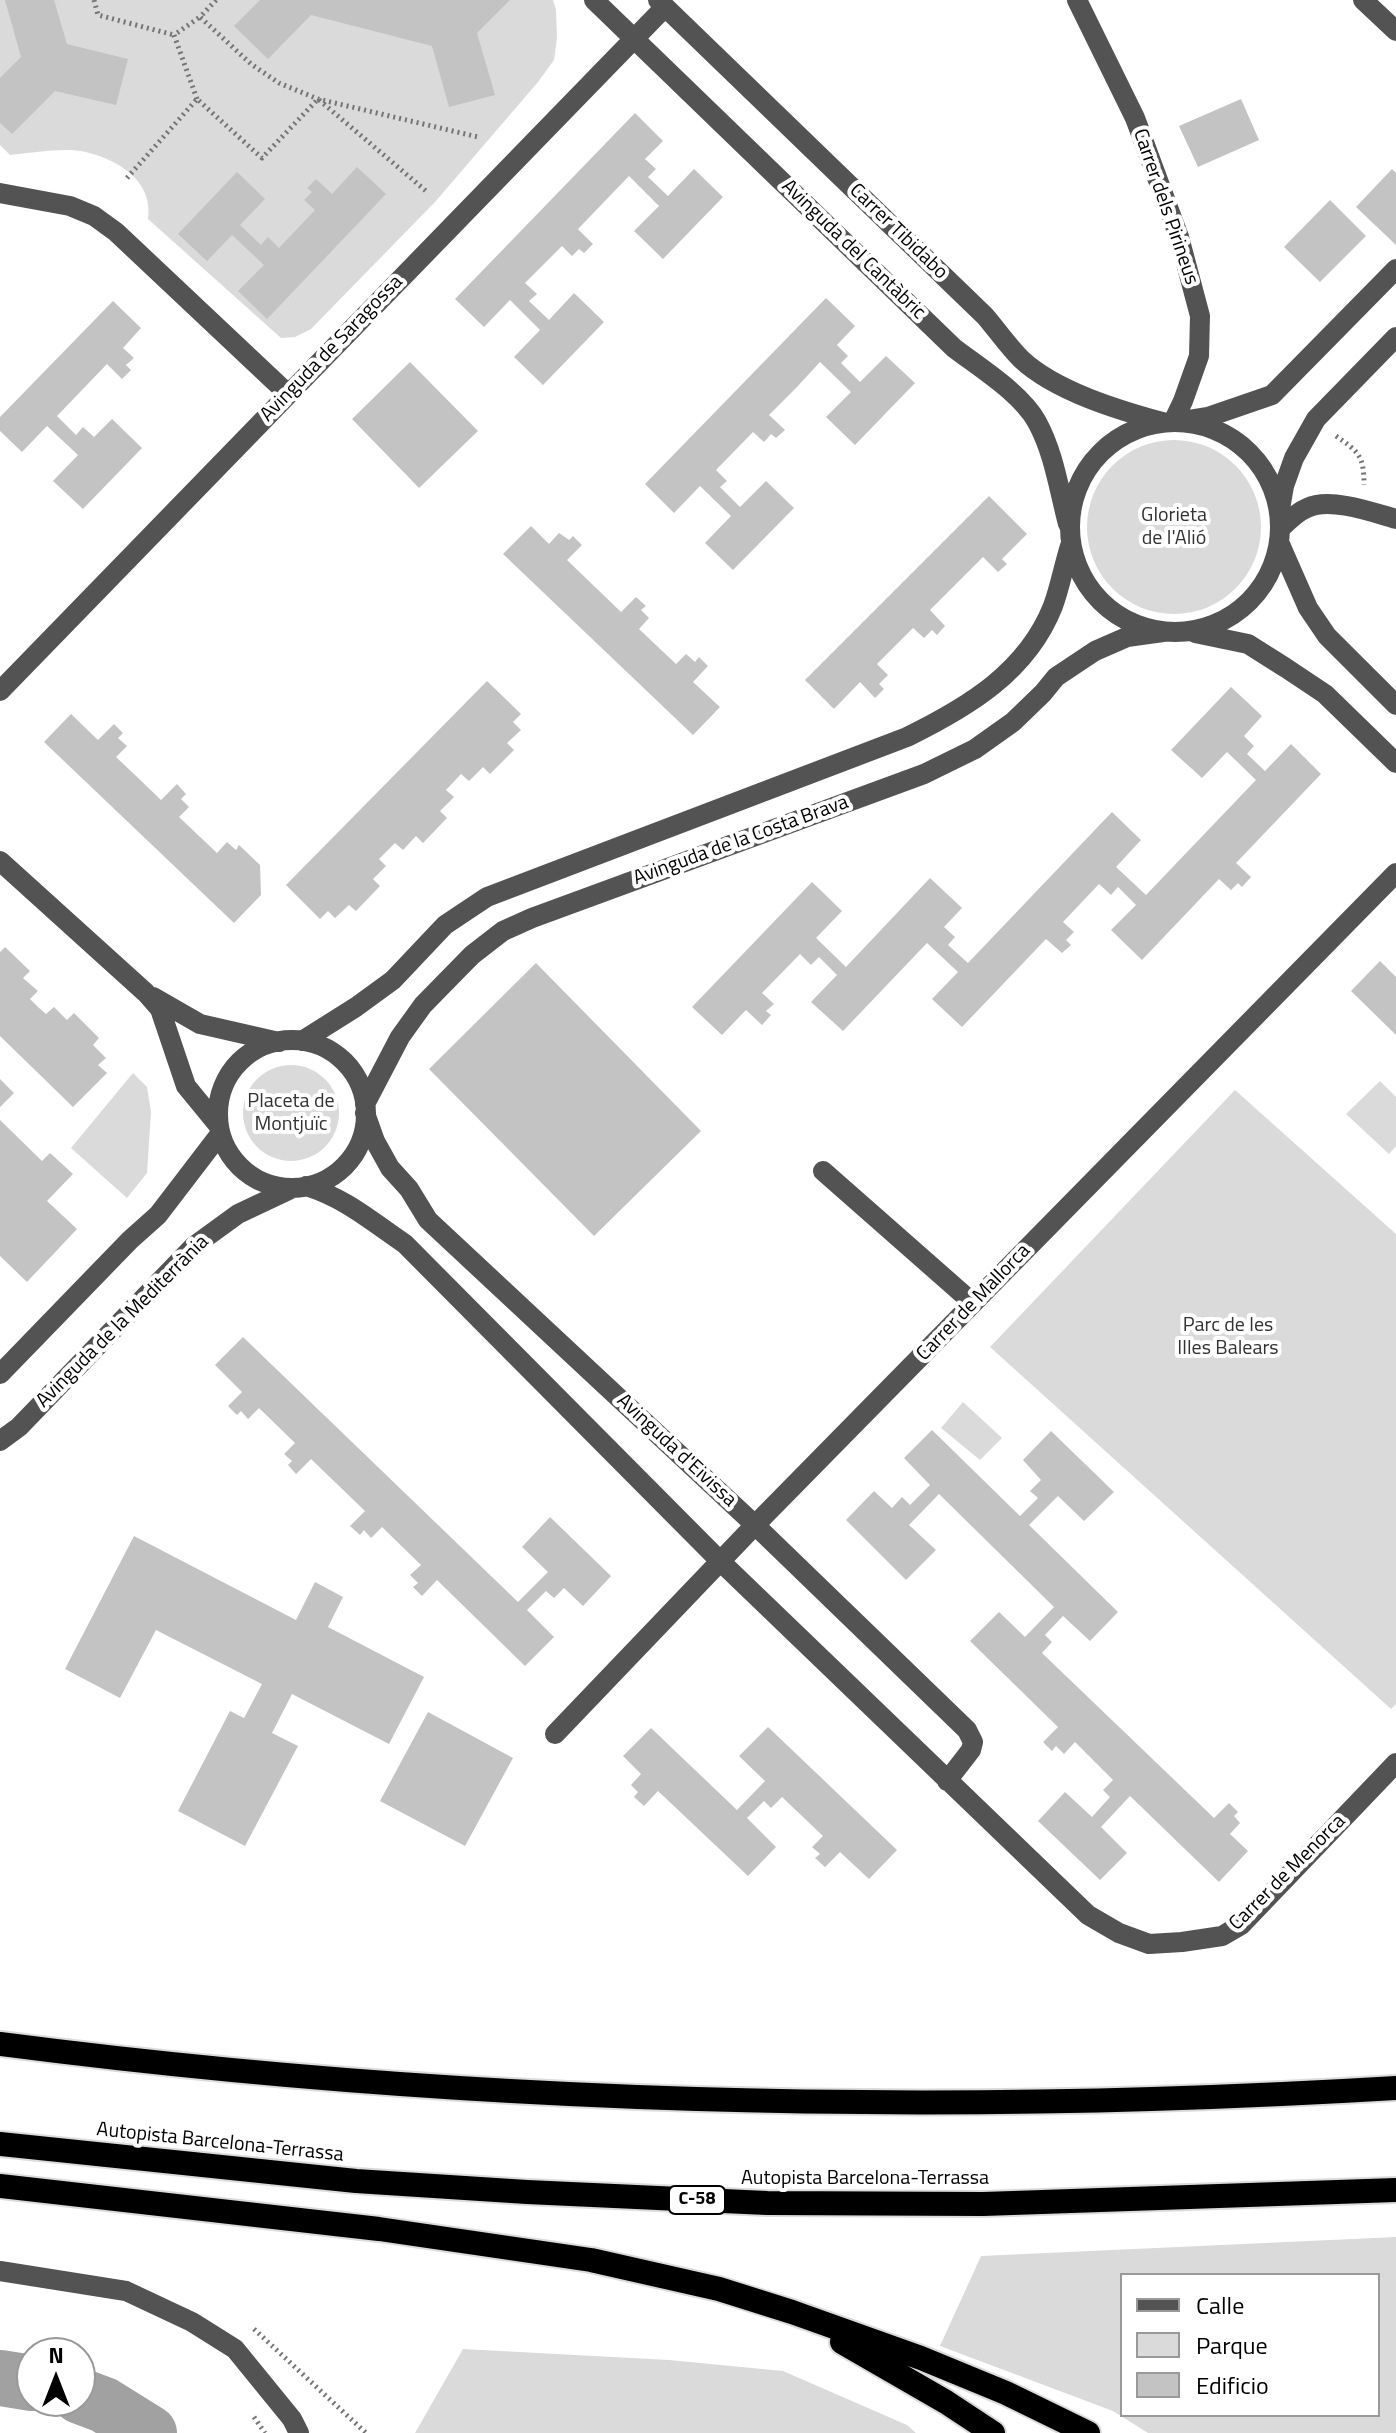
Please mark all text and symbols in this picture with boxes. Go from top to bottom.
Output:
street label: Carrer dels Pirineus [1127,126,1203,288]
street label: Avinguda del Cantàbric [776,175,930,325]
street label: Carrer Tibidabo [844,179,952,285]
street label: Avinguda de Saragossa [256,271,408,427]
park label: Glorieta de l'Alió [1141,504,1207,551]
street label: Avinguda de la Costa Brava [630,791,852,891]
park label: Placeta de Montjuïc [247,1090,335,1137]
street label: Avinguda de la Mediterrània [32,1231,214,1413]
street label: Carrer de Mallorca [912,1240,1036,1366]
park label: Parc de les Illes Balears [1177,1314,1279,1361]
street label: Avinguda d'Eivissa [611,1389,741,1513]
street label: Carrer de Menorca [1225,1810,1351,1936]
street label: Autopista Barcelona-Terrassa [95,2118,345,2168]
street label: Autopista Barcelona-Terrassa [741,2167,989,2191]
road number: C-58 [669,2186,725,2214]
legend [1120,2273,1380,2417]
text: Calle [1196,2287,1244,2323]
text: Parque [1196,2327,1268,2363]
north arrow [16,2337,96,2417]
text: N [48,2338,64,2372]
text: Edificio [1196,2367,1269,2403]

